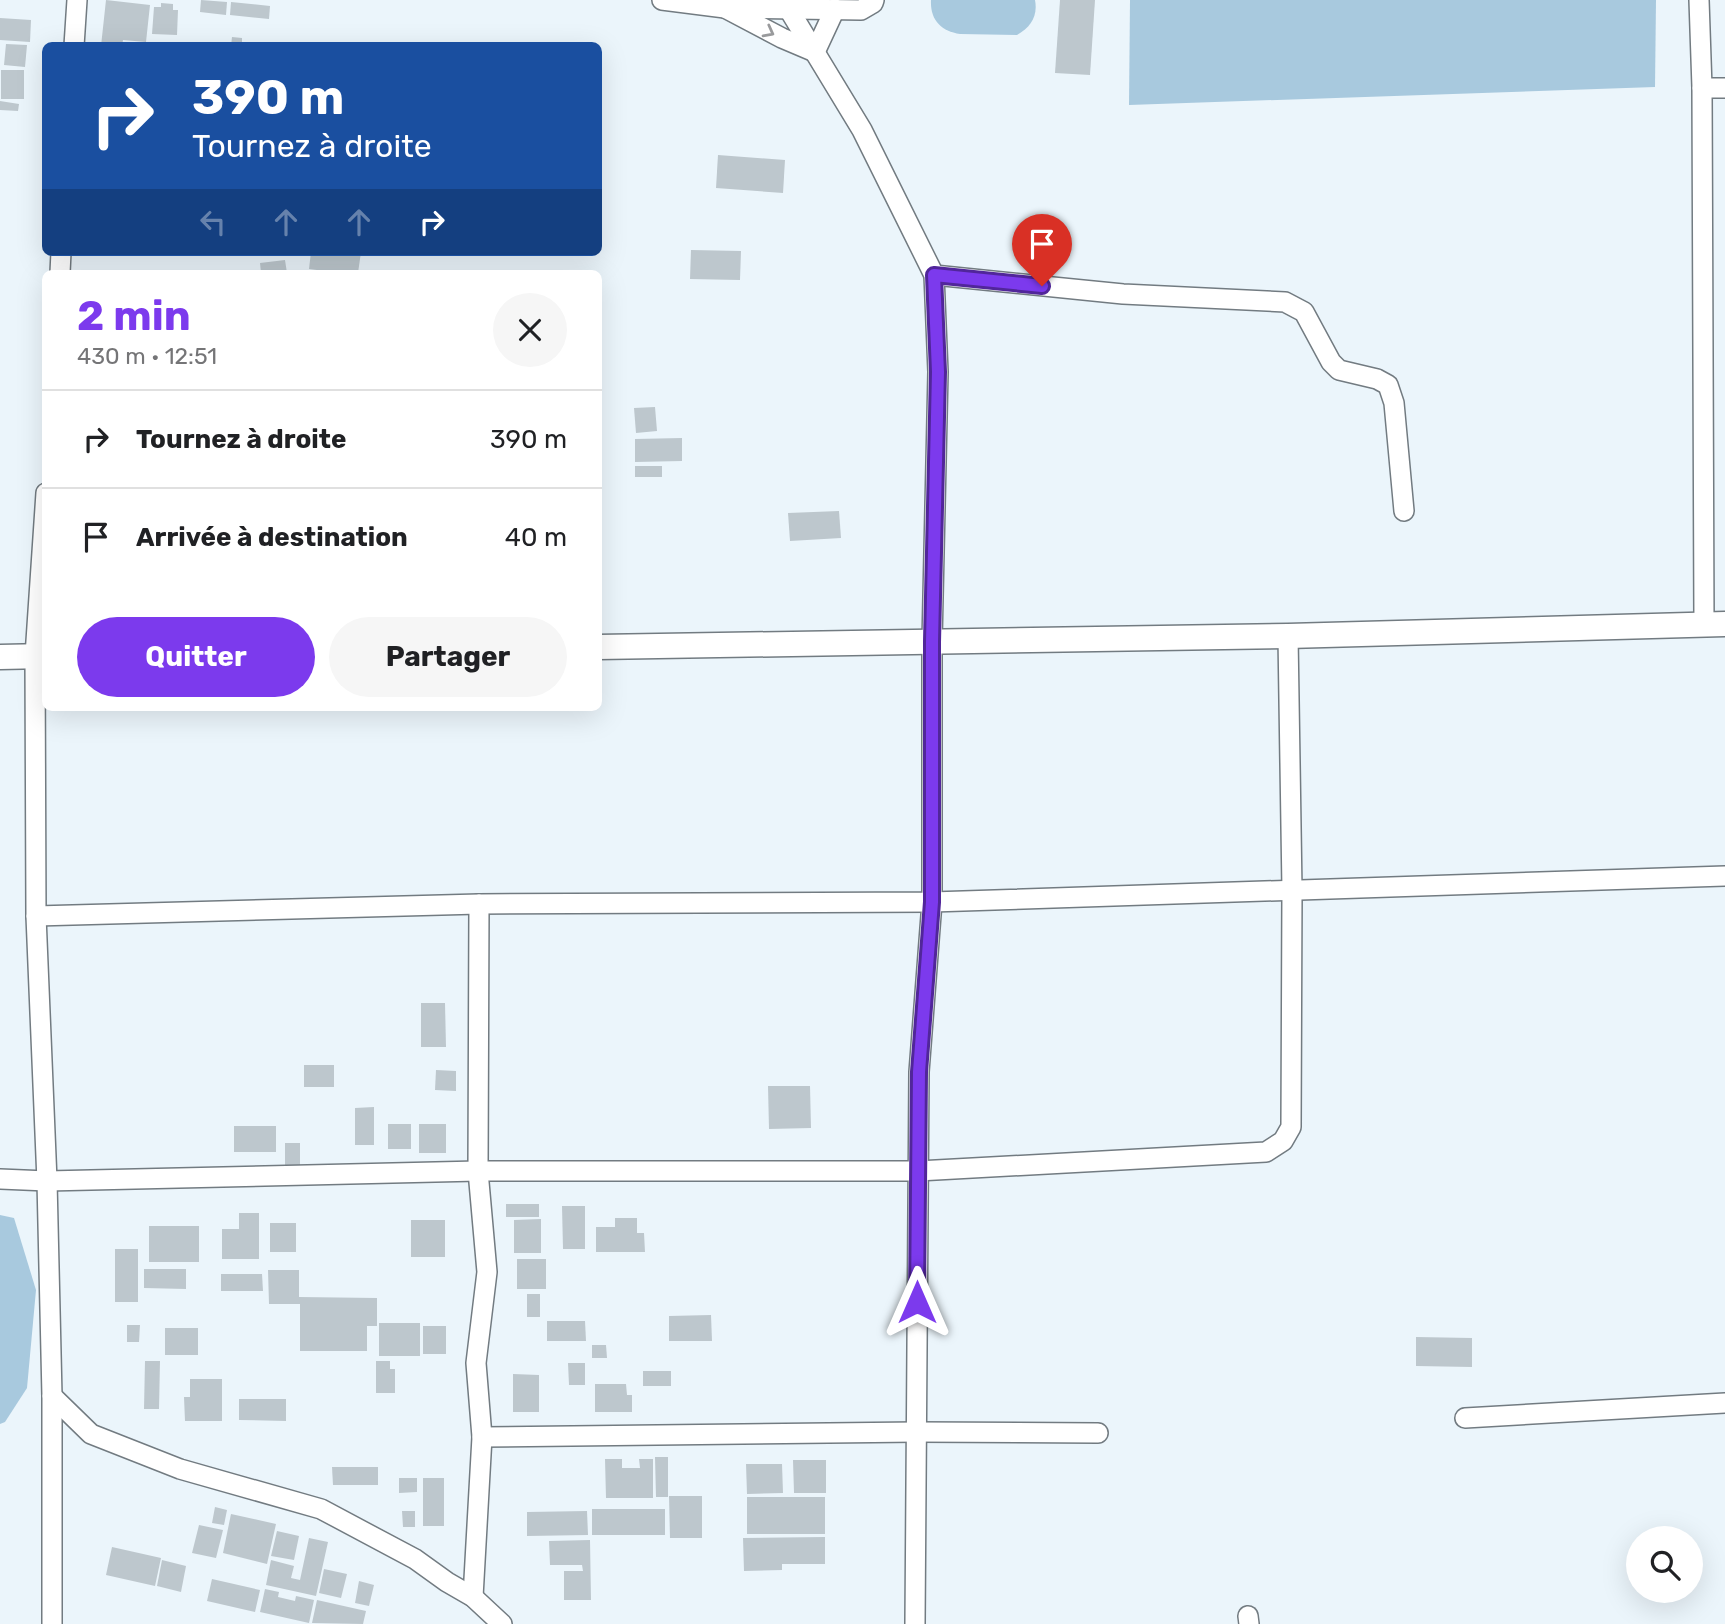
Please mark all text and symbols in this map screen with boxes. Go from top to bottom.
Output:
one-way arrow [762,23,775,37]
text: 390 m [192,68,344,126]
icon: right [77,70,168,161]
text: Tournez à droite [192,127,432,165]
icon: left [194,203,232,241]
icon: ahead [267,203,305,241]
icon: ahead [340,203,378,241]
icon: right [413,203,451,241]
pin [1012,214,1072,286]
icon: arrive [1023,225,1061,263]
text: 2 min [77,291,191,341]
button: close [493,293,567,367]
text: 430 m · 12:51 [77,342,217,370]
icon: right [77,420,115,458]
text: Tournez à droite [136,424,346,455]
text: 390 m [490,424,567,455]
icon: arrive [77,518,115,556]
text: Arrivée à destination [136,522,408,553]
text: 40 m [505,522,567,553]
button: Quitter [77,617,315,697]
button: Partager [329,617,567,697]
position arrow [880,1265,954,1339]
map controls [1626,1526,1703,1603]
button: search [1626,1526,1703,1603]

